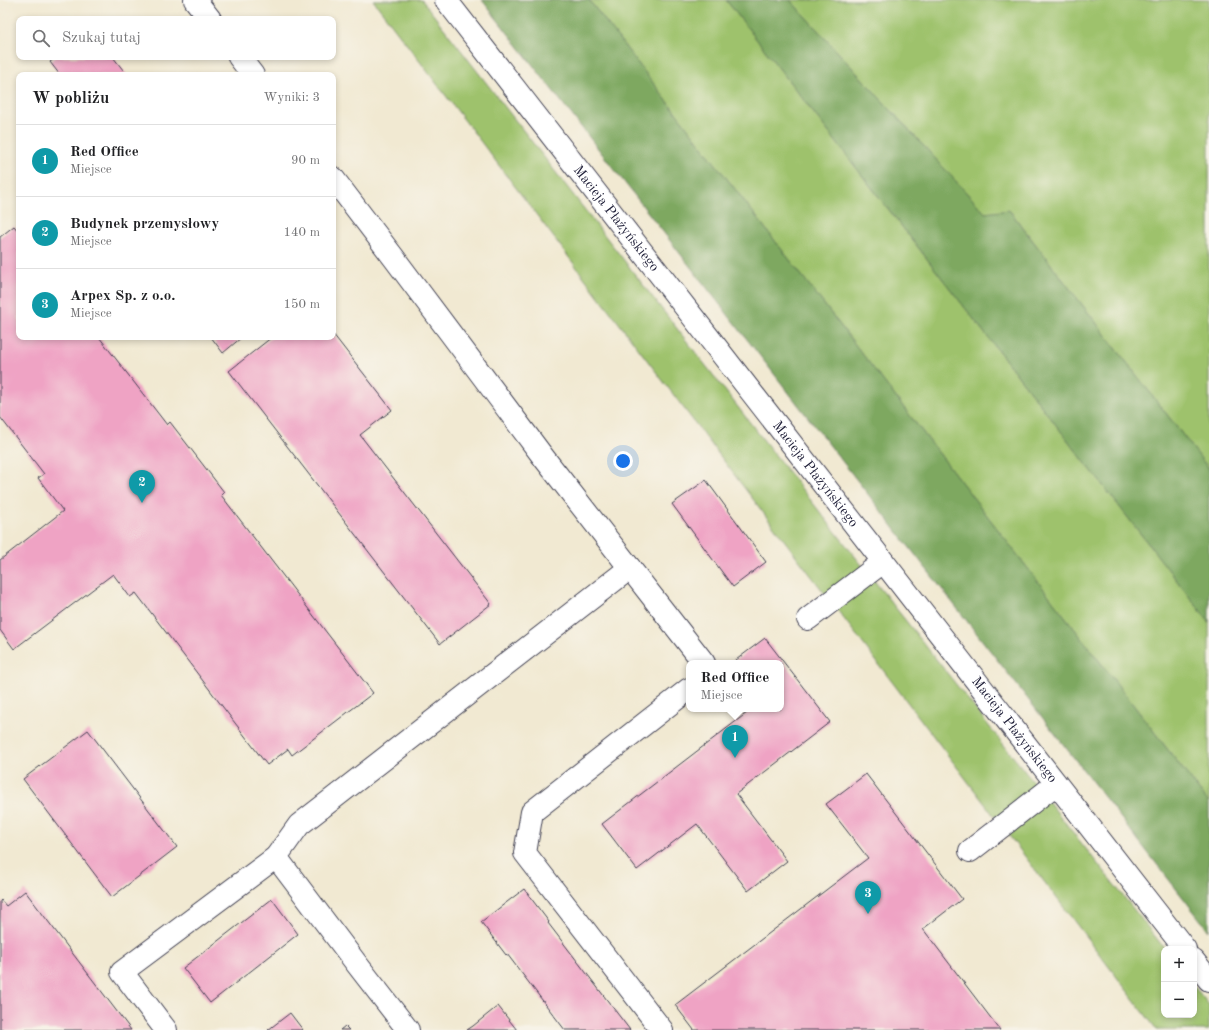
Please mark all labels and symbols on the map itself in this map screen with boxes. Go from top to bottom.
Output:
street label: Macieja Płażyńskiego [571,163,662,274]
street label: Macieja Płażyńskiego [770,419,861,530]
your location [613,451,633,471]
pin: 2 [129,470,155,503]
street label: Macieja Płażyńskiego [969,674,1060,785]
pin: 1 [722,725,748,758]
pin: 3 [855,881,881,914]

